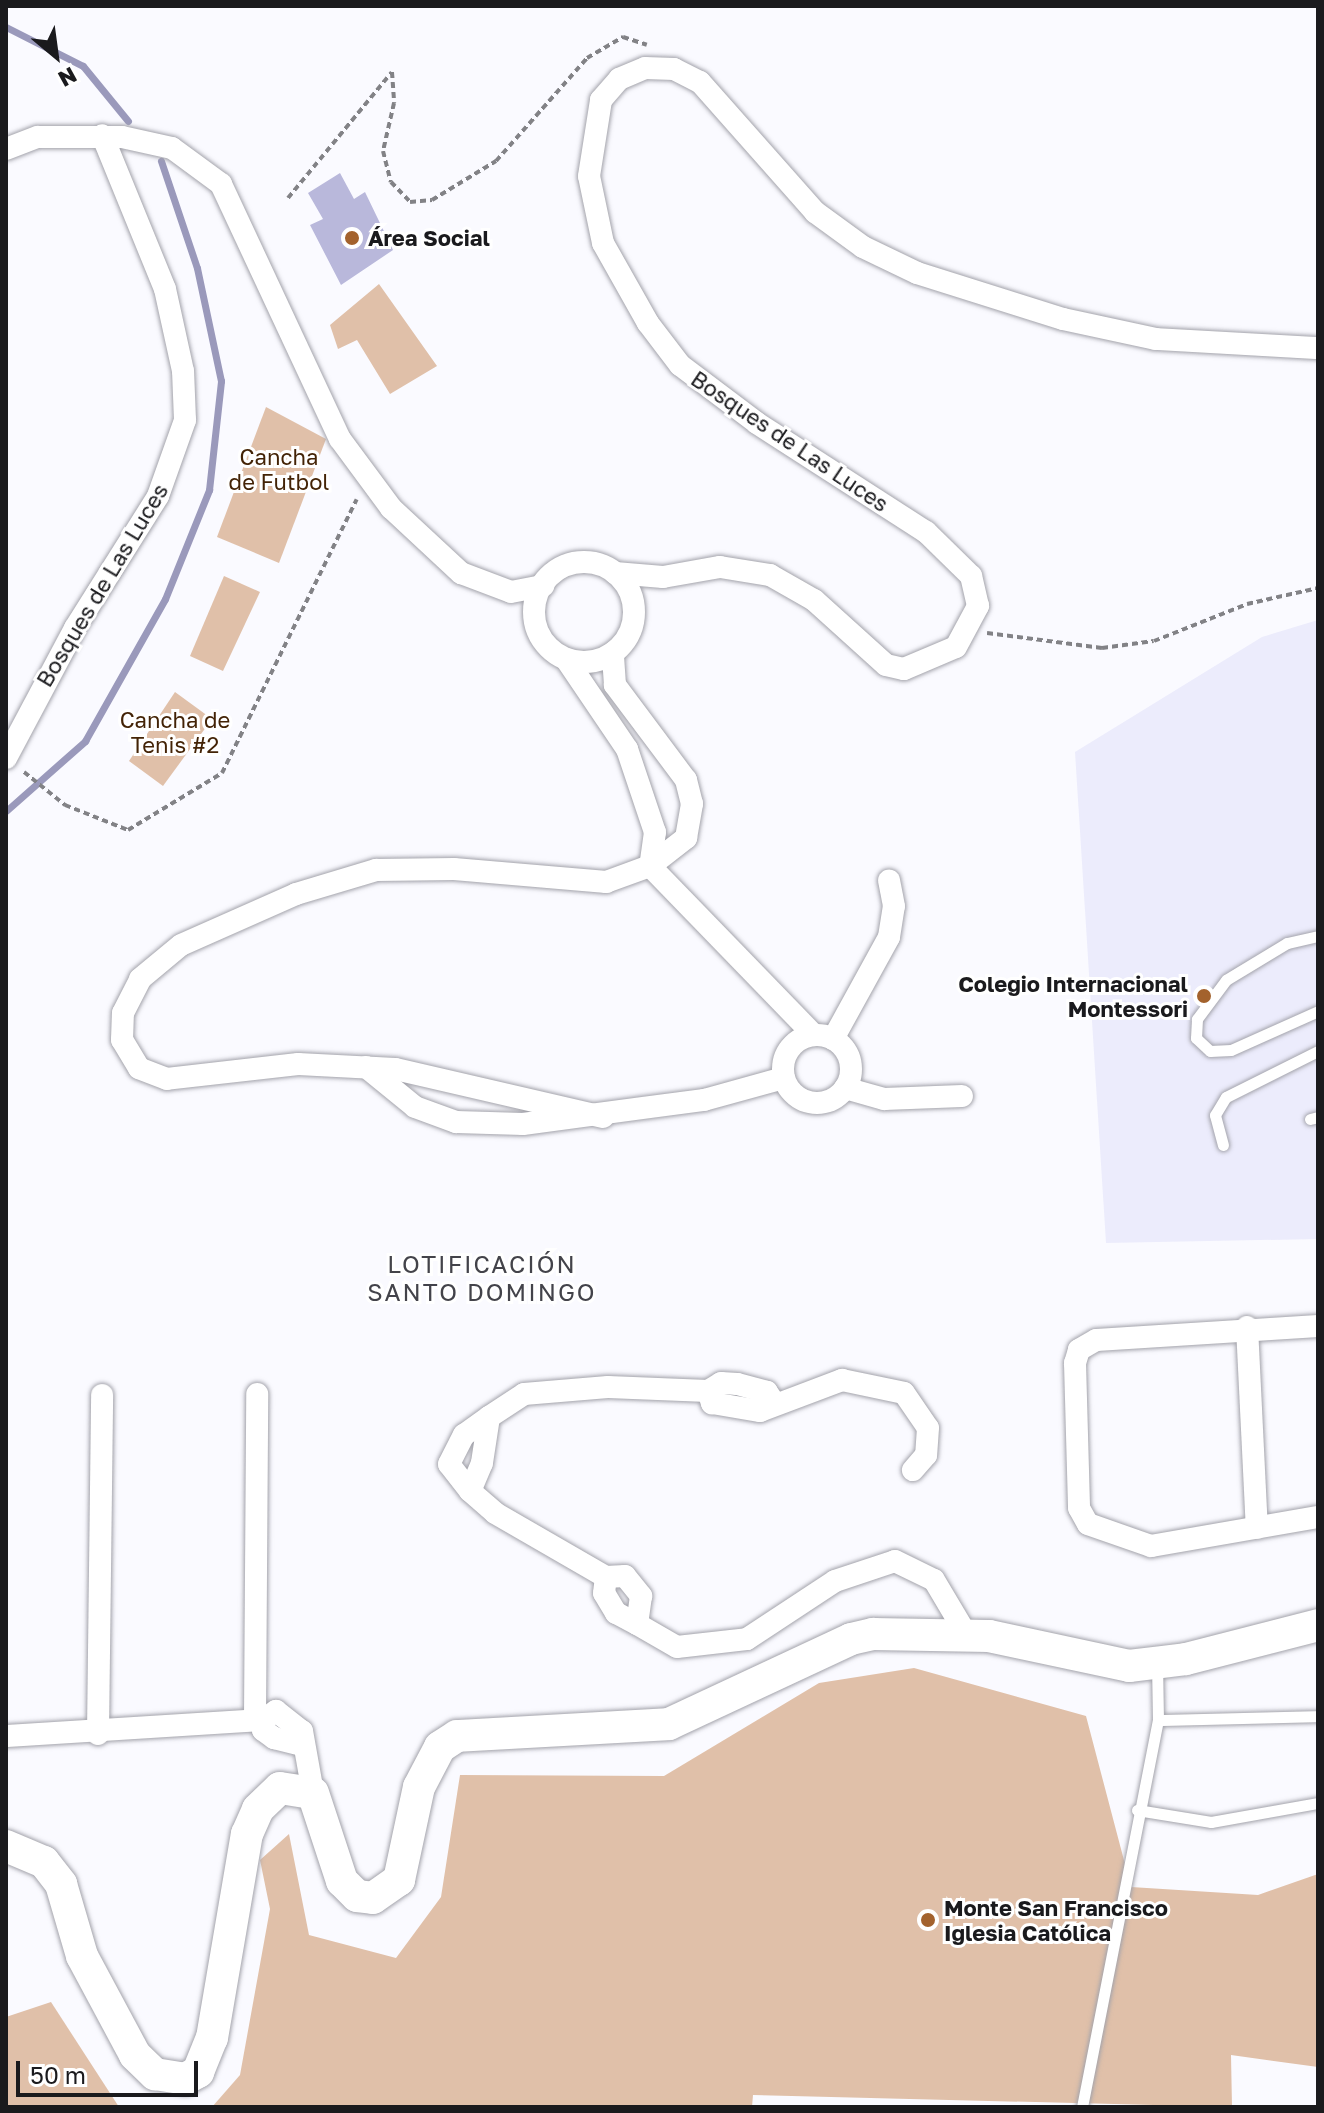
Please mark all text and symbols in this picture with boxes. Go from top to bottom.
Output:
north arrow [16,16,96,96]
text: N [54,62,82,93]
place label: Área Social [368,225,490,251]
marker: Área Social [343,229,361,247]
street label: Bosques de Las Luces [686,365,894,517]
park label: Cancha de Futbol [229,443,329,494]
street label: Bosques de Las Luces [31,479,173,691]
park label: Cancha de Tenis #2 [120,706,230,758]
place label: Colegio Internacional Montessori [958,970,1188,1022]
marker: Colegio Internacional Montessori [1195,987,1213,1005]
district label: LOTIFICACIÓN SANTO DOMINGO [367,1250,597,1306]
place label: Monte San Francisco Iglesia Católica [944,1894,1168,1946]
marker: Monte San Francisco Iglesia Católica [919,1911,937,1929]
scale bar [20,2045,202,2095]
text: 50 m [30,2060,86,2089]

